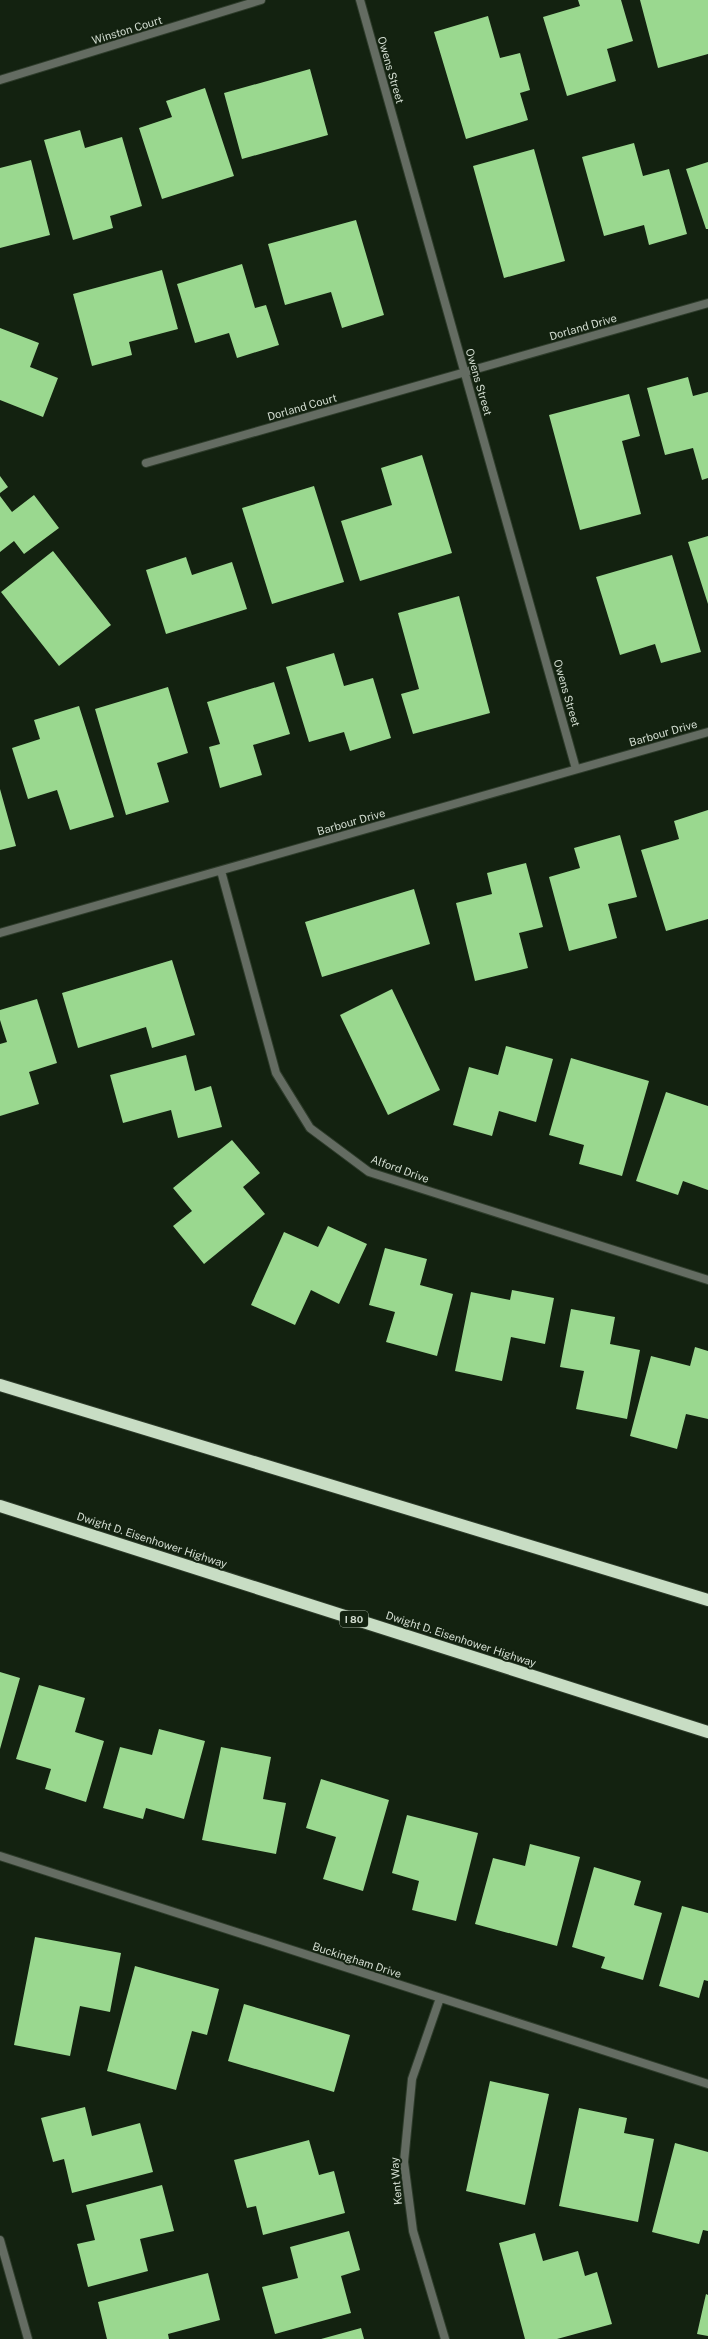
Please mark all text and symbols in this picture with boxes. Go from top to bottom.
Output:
street label: Winston Court [90,14,164,46]
street label: Owens Street [376,35,406,105]
street label: Dorland Drive [548,312,618,342]
street label: Owens Street [464,347,494,417]
street label: Dorland Court [266,391,338,423]
street label: Owens Street [552,658,582,728]
street label: Barbour Drive [628,718,698,748]
street label: Barbour Drive [316,807,386,837]
street label: Alford Drive [369,1153,431,1185]
street label: Dwight D. Eisenhower Highway [75,1510,229,1570]
street label: Dwight D. Eisenhower Highway [384,1609,538,1669]
road number: I 80 [340,1611,368,1627]
street label: Buckingham Drive [311,1940,403,1980]
street label: Kent Way [388,2156,404,2205]

